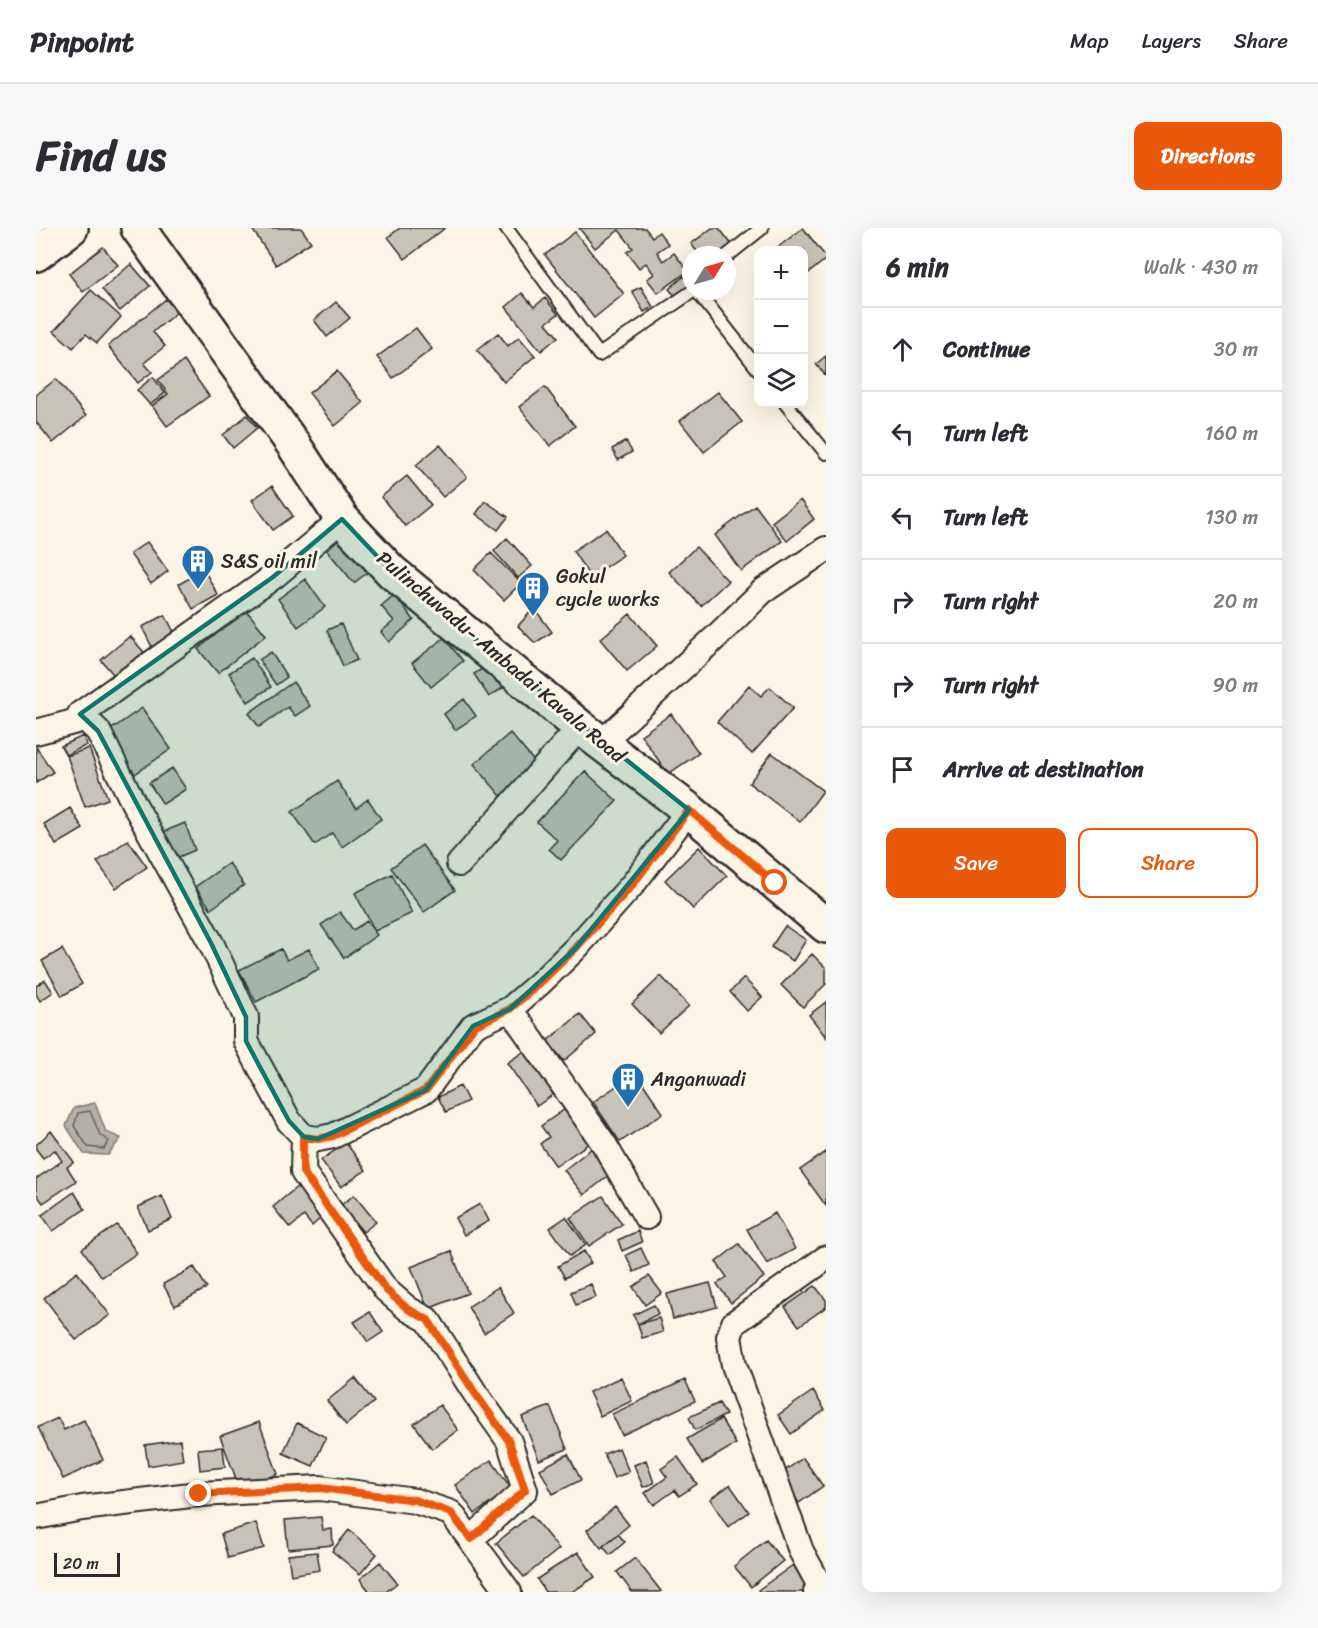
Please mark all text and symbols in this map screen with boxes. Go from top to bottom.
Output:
text: Pinpoint [30,17,134,66]
text: Map [1070,22,1109,60]
text: Layers [1142,22,1201,60]
text: Share [1234,22,1288,60]
text: Find us [36,119,166,193]
button: Directions [1134,122,1282,190]
text: 6 min [886,244,949,290]
north arrow [682,246,736,300]
map controls [754,246,808,408]
button: + [754,246,808,300]
text: Walk · 430 m [1144,250,1258,285]
button: − [754,300,808,354]
text: Continue [943,330,1031,369]
text: 30 m [1214,332,1258,367]
icon: ahead [886,333,919,366]
button: layers [754,354,808,408]
text: Turn left [943,414,1028,453]
text: 160 m [1205,416,1258,451]
icon: left [886,417,919,450]
text: Turn left [943,498,1028,537]
text: 130 m [1205,500,1258,535]
icon: left [886,501,919,534]
street label: Pulinchuvadu- Ambadai Kavala Road [368,542,635,773]
building icon: S&S oil mil [180,543,216,590]
place label: S&S oil mil [221,544,317,579]
place label: Gokul cycle works [556,559,660,617]
building icon: Gokul cycle works [515,570,551,617]
text: Turn right [943,582,1038,621]
text: 20 m [1213,584,1258,619]
icon: right [886,585,919,618]
text: Turn right [943,666,1038,705]
text: 90 m [1213,668,1258,703]
icon: right [886,669,919,702]
text: Arrive at destination [943,750,1144,789]
icon: arrive [886,753,919,786]
button: Save [886,828,1066,898]
button: Share [1078,828,1258,898]
route start [761,869,787,895]
building icon: Anganwadi [610,1061,646,1108]
place label: Anganwadi [650,1062,746,1097]
route end [185,1480,211,1506]
text: 20 m [63,1549,99,1578]
scale bar [54,1550,120,1578]

